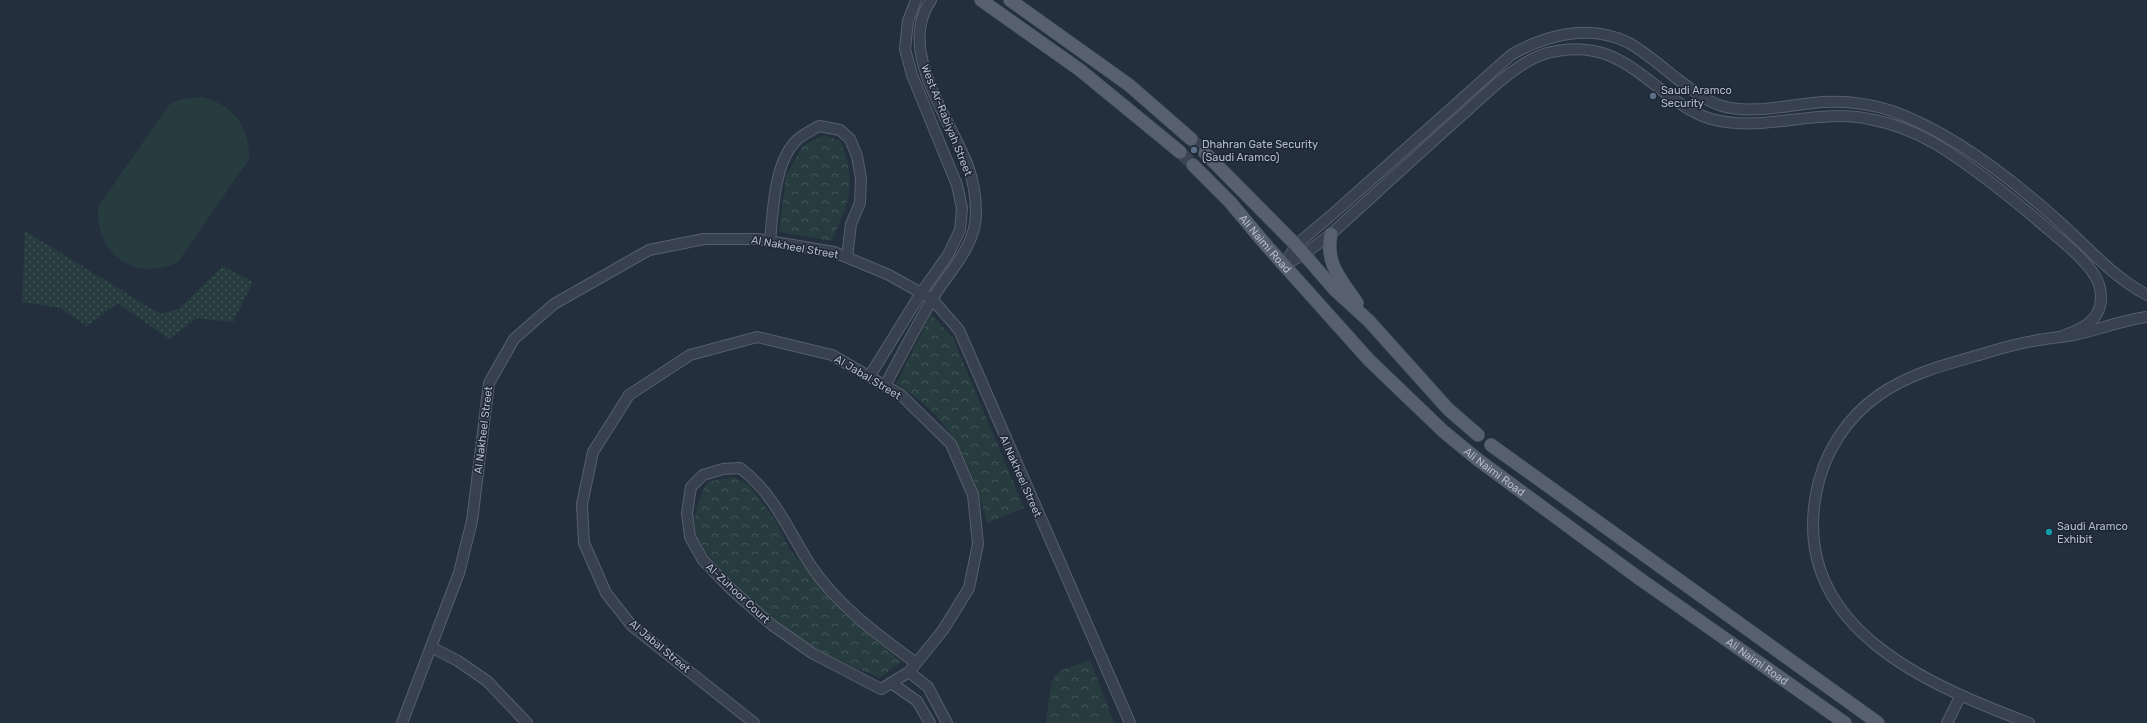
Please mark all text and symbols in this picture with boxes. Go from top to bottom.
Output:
street label: West Ar-Rabiyah Street [918,63,975,178]
place label: Saudi Aramco Security [1661,84,1732,110]
marker: Saudi Aramco Security [1648,91,1658,101]
place label: Dhahran Gate Security (Saudi Aramco) [1202,138,1318,164]
marker: Dhahran Gate Security (Saudi Aramco) [1189,145,1199,155]
street label: Ali Naimi Road [1236,212,1294,276]
street label: Al Nakheel Street [750,233,840,262]
street label: Al Jabal Street [832,352,904,403]
street label: Al Nakheel Street [472,385,495,475]
street label: Al Nakheel Street [997,433,1045,520]
street label: Ali Naimi Road [1461,445,1527,499]
place label: Saudi Aramco Exhibit [2057,520,2128,546]
marker: Saudi Aramco Exhibit [2044,527,2054,537]
street label: Al-Zuhoor Court [703,560,773,627]
street label: Al Jabal Street [627,617,693,676]
street label: Ali Naimi Road [1723,635,1791,688]

